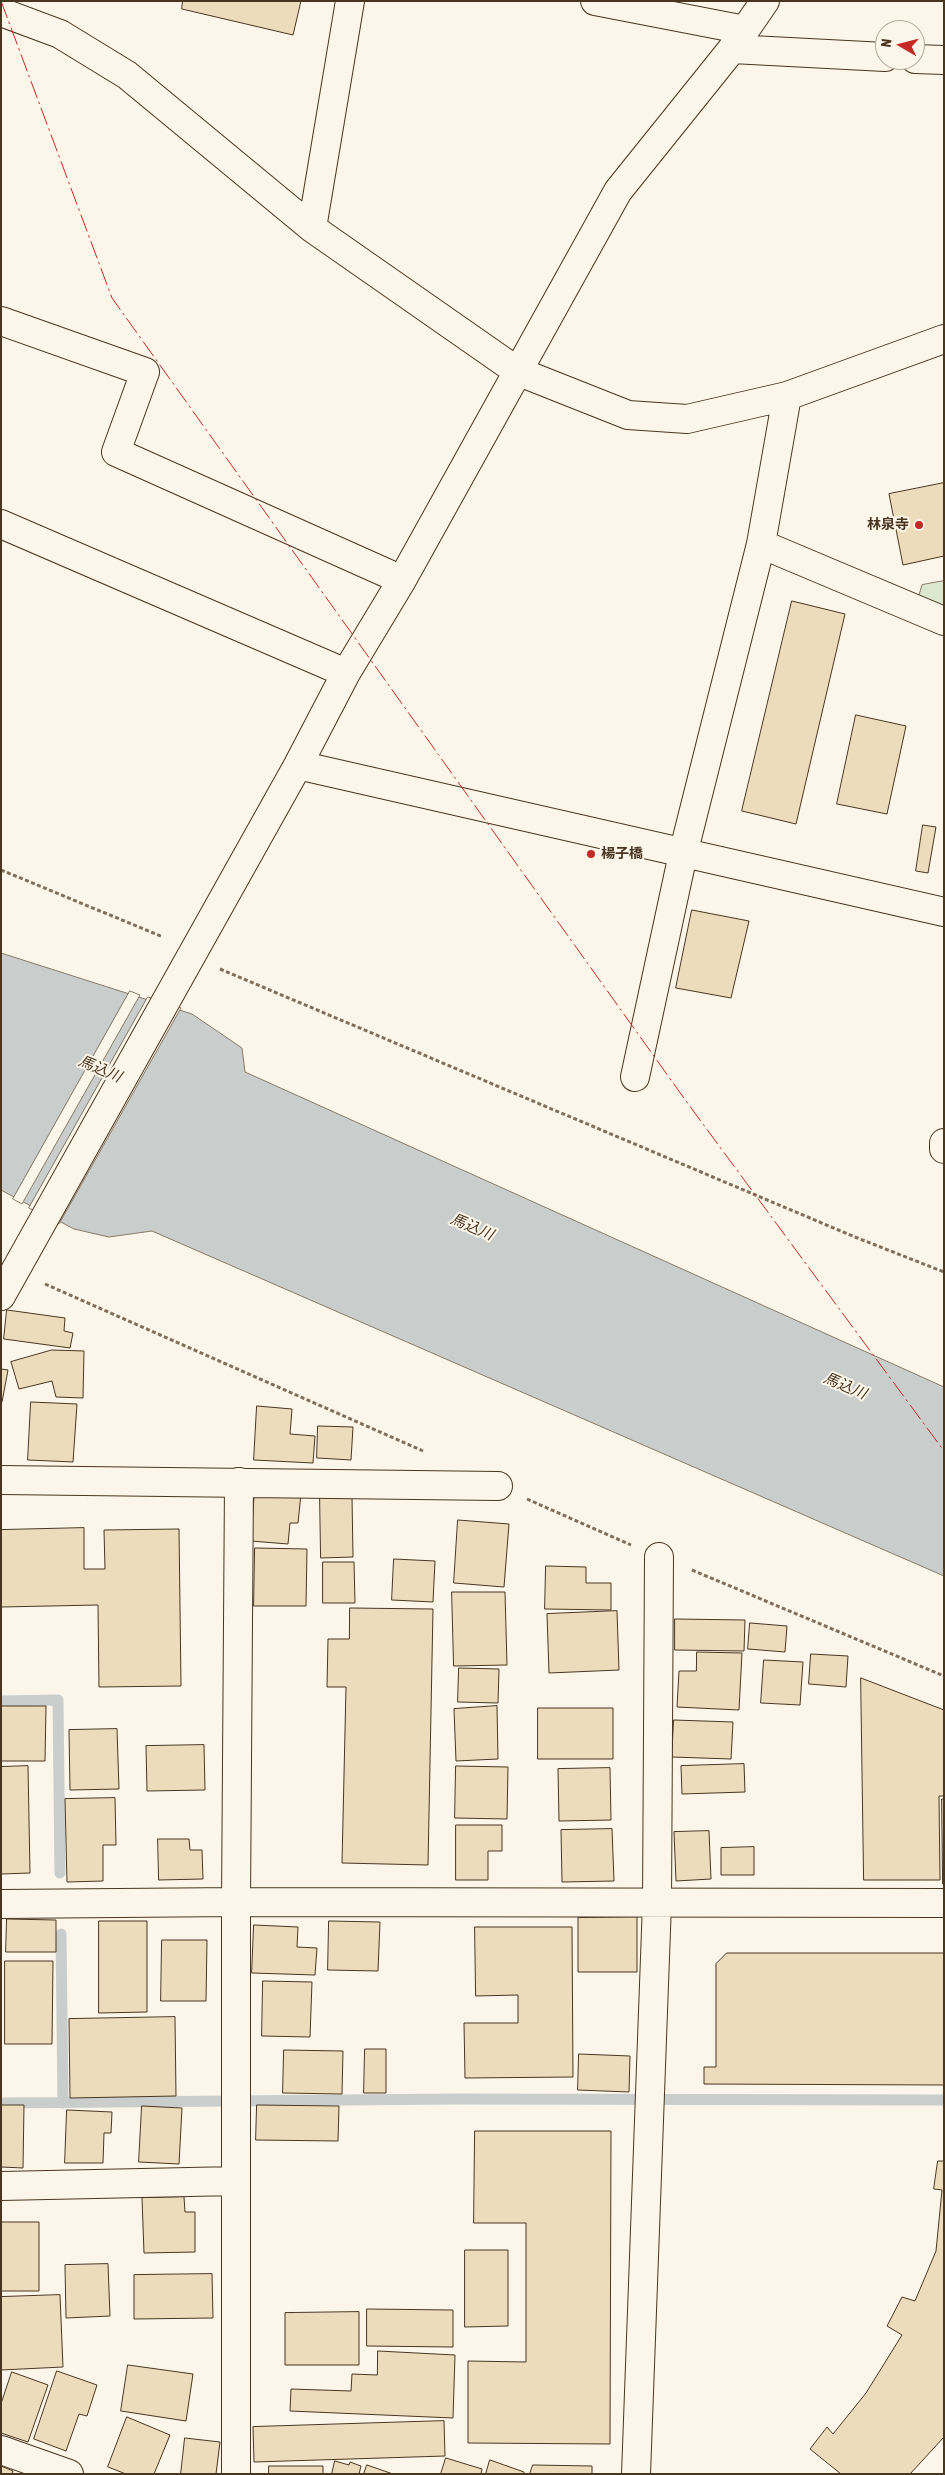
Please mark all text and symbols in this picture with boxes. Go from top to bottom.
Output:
north arrow [875,20,925,70]
text: N [878,38,895,48]
place label: 林泉寺 [867,517,909,533]
marker: 林泉寺 [913,519,925,531]
place label: 楊子橋 [601,846,643,862]
marker: 楊子橋 [585,848,597,860]
water label: 馬込川 [76,1052,124,1086]
water label: 馬込川 [448,1210,496,1244]
water label: 馬込川 [821,1369,869,1403]

